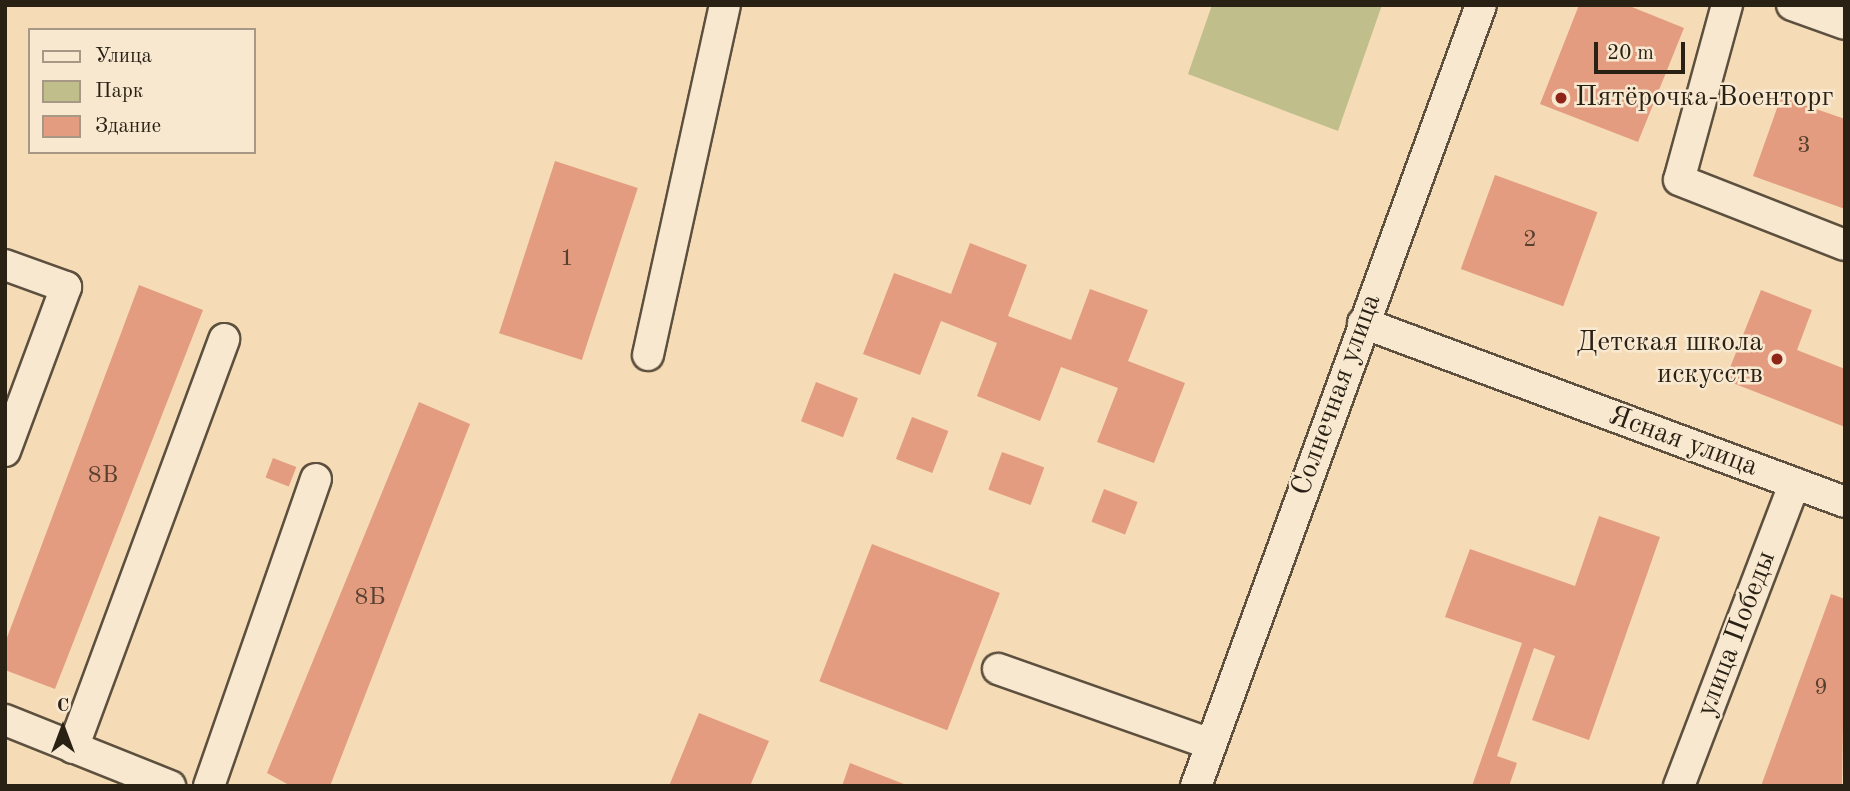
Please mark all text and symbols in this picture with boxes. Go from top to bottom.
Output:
legend [28,28,256,154]
scale bar [1598,28,1689,72]
text: 20 m [1607,43,1654,64]
text: Улица [95,46,152,67]
text: Парк [95,81,143,102]
place label: Пятёрочка-Военторг [1575,81,1834,115]
marker: Пятёрочка-Военторг [1553,90,1569,106]
text: Здание [95,116,161,137]
house number: 3 [1797,133,1811,161]
house number: 2 [1523,227,1537,255]
house number: 1 [560,246,574,274]
street label: Солнечная улица [1285,290,1389,500]
place label: Детская школа искусств [1576,326,1763,392]
marker: Детская школа искусств [1769,351,1785,367]
street label: Ясная улица [1604,399,1762,485]
house number: 8В [88,463,118,491]
street label: улица Победы [1690,547,1784,721]
house number: 8Б [355,585,385,613]
house number: 9 [1814,675,1828,703]
north arrow [28,693,98,763]
text: С [57,697,69,716]

